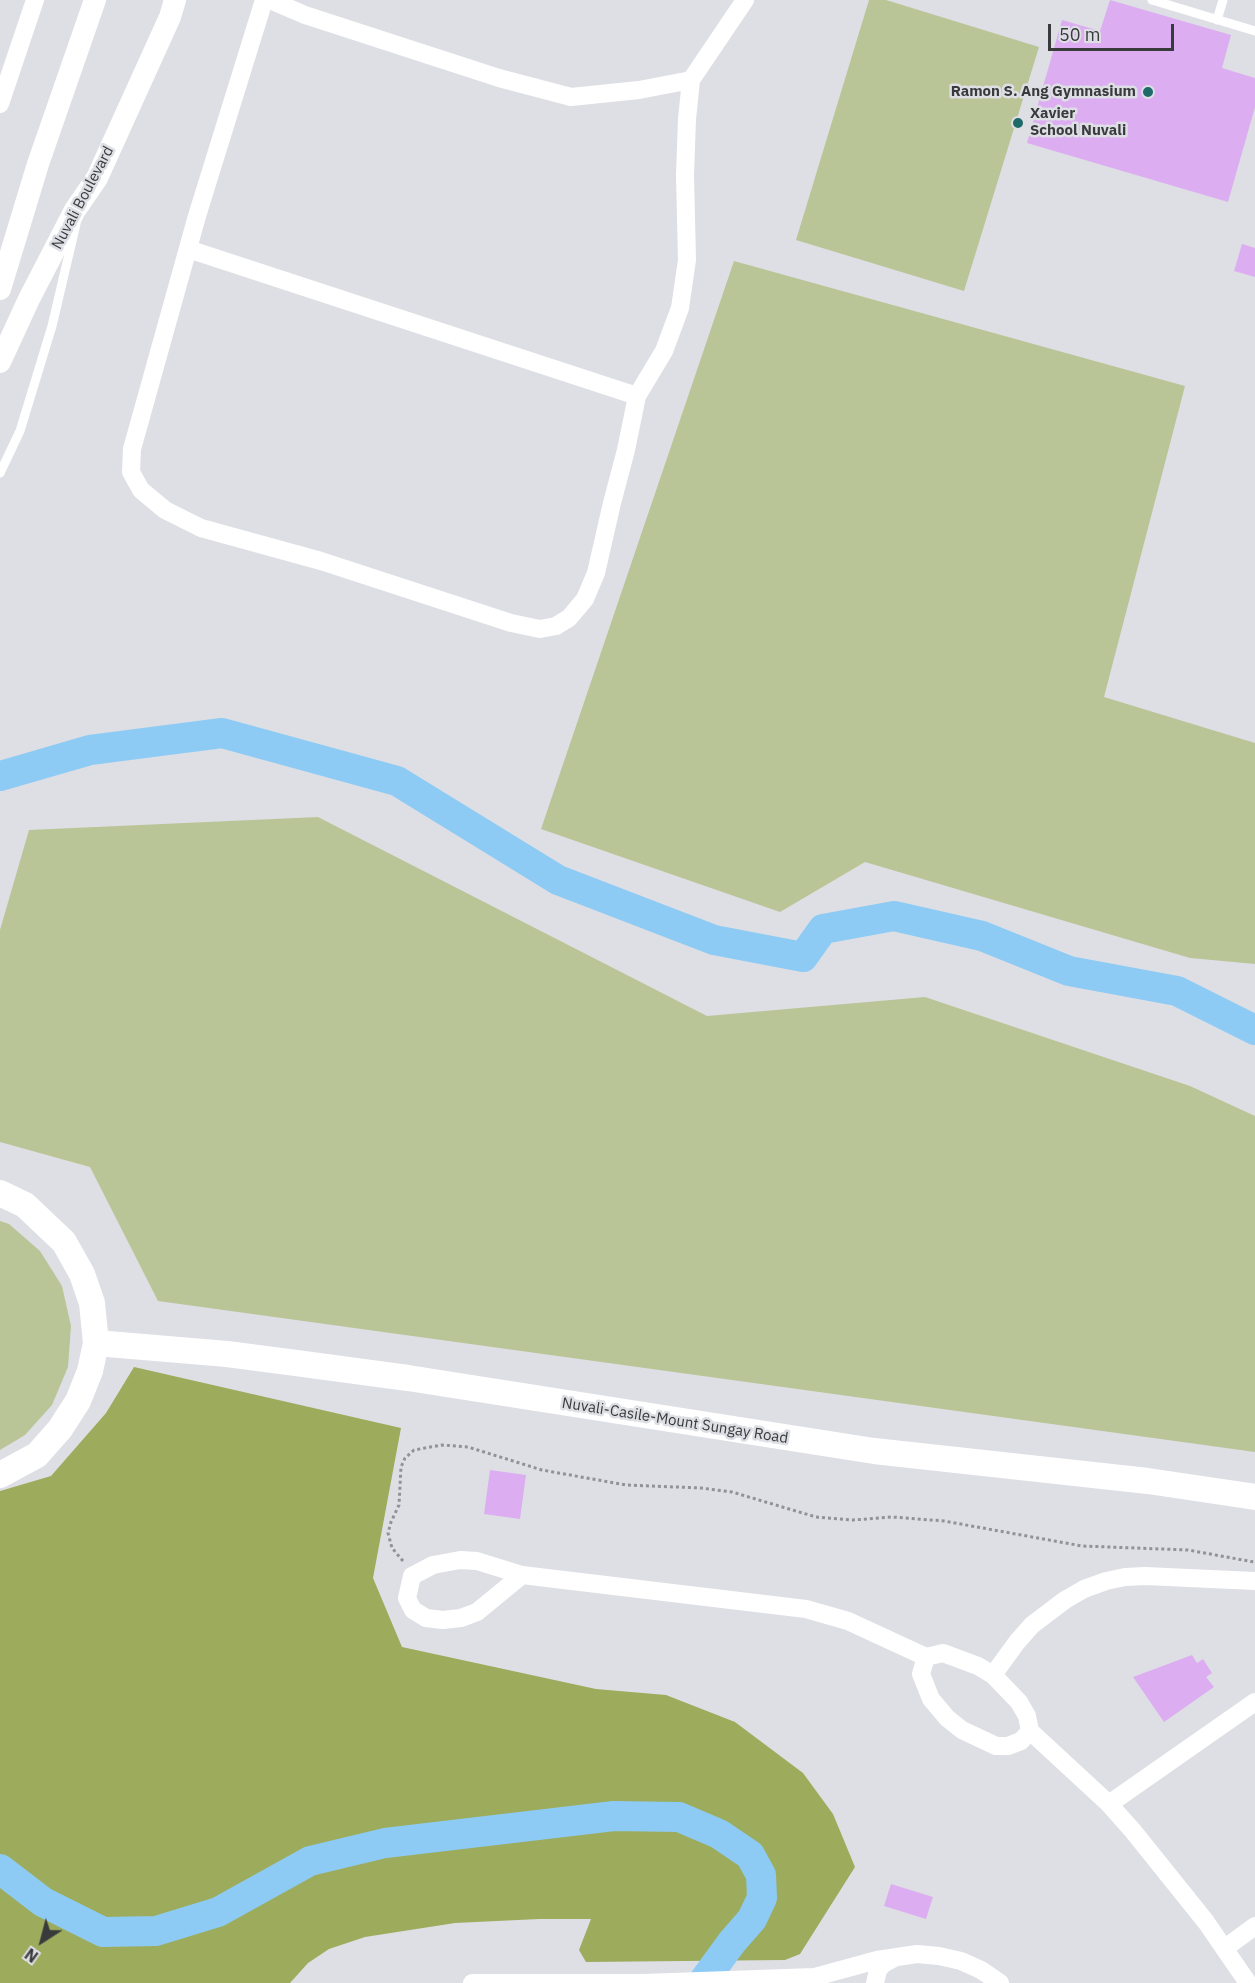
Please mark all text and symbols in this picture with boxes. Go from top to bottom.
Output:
scale bar [1051,12,1177,50]
text: 50 m [1059,23,1101,46]
place label: Ramon S. Ang Gymnasium [951,83,1136,101]
marker: Ramon S. Ang Gymnasium [1141,85,1155,99]
place label: Xavier School Nuvali [1030,105,1126,140]
marker: Xavier School Nuvali [1011,116,1025,130]
street label: Nuvali Boulevard [48,143,118,253]
street label: Nuvali-Casile-Mount Sungay Road [561,1394,789,1448]
north arrow [12,1911,72,1971]
text: N [21,1944,42,1967]

